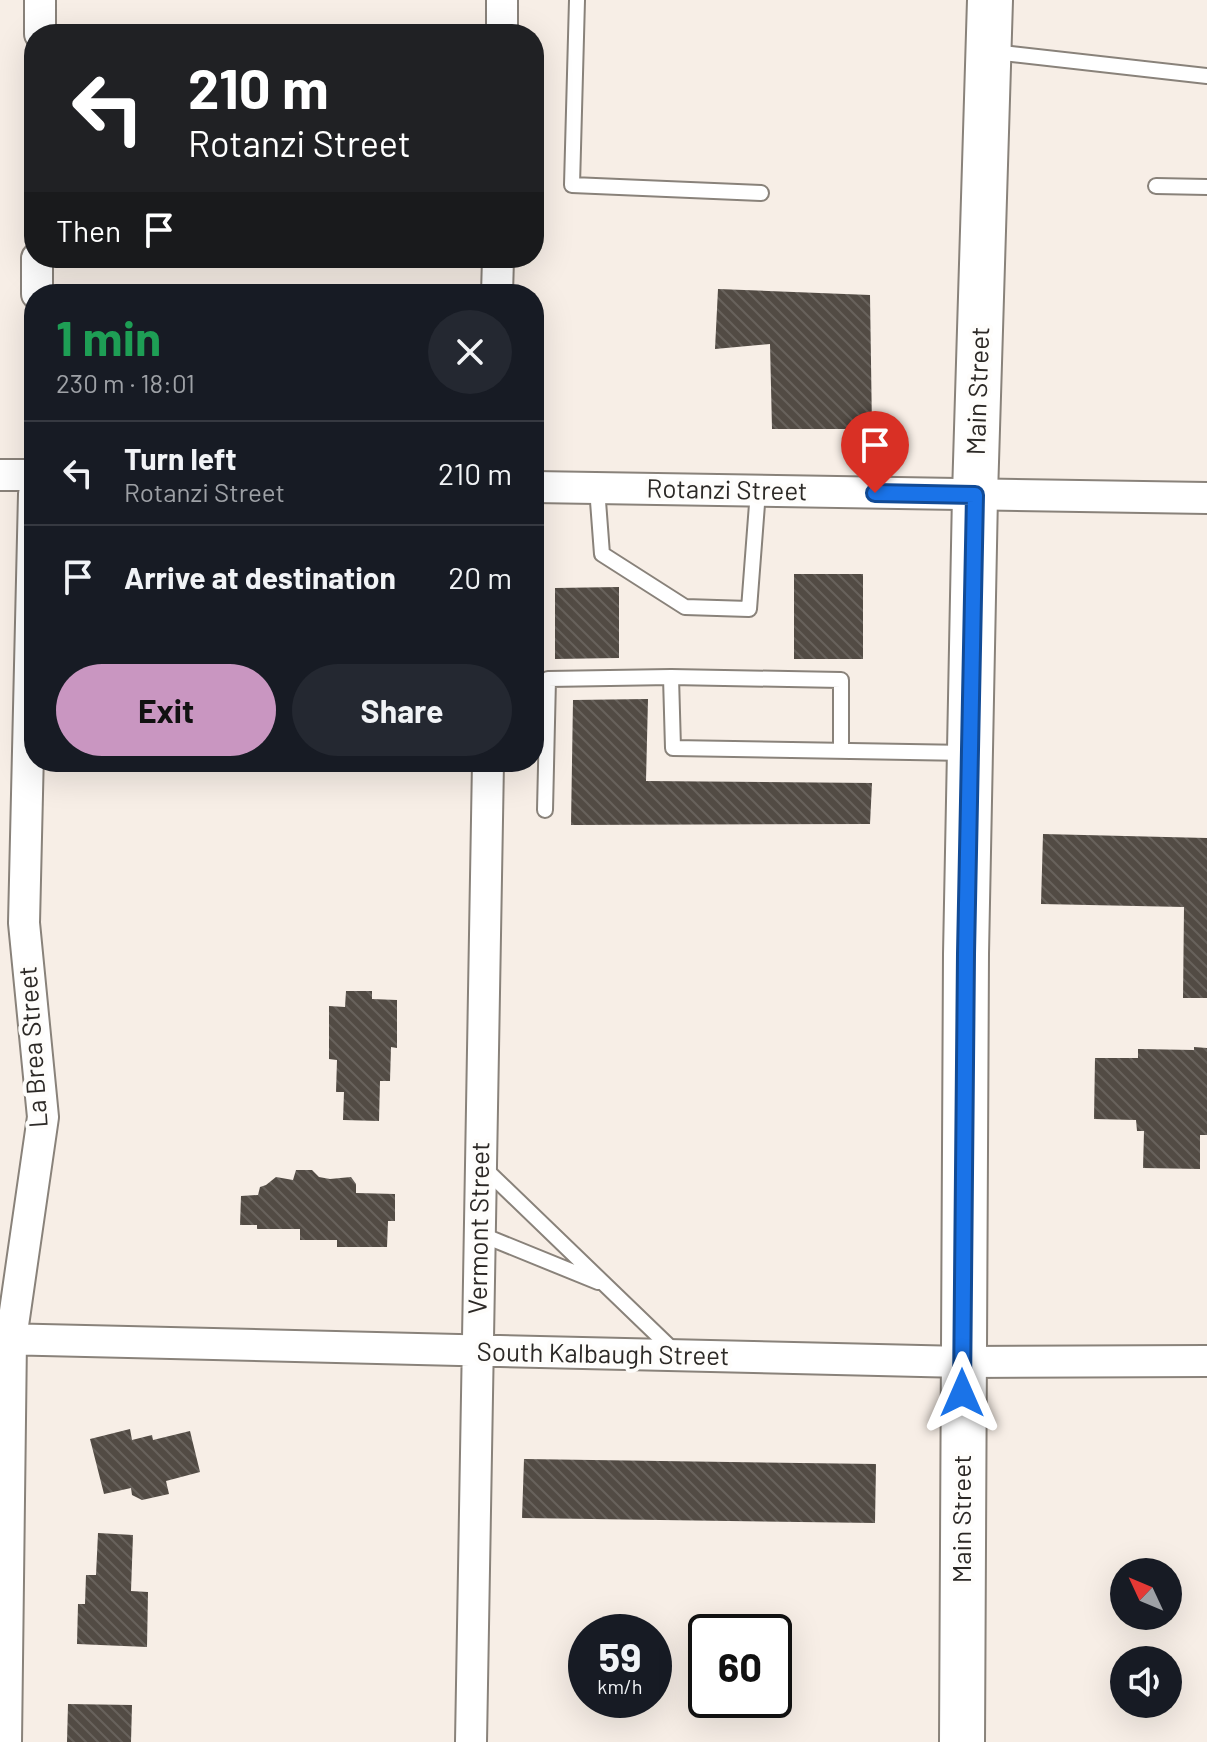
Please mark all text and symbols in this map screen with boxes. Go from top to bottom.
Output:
text: 210 m [188,53,329,120]
icon: left [56,56,160,160]
text: Rotanzi Street [188,121,411,164]
icon: arrive [137,208,181,252]
text: Then [56,212,121,248]
text: 1 min [56,308,161,366]
button: close [428,310,512,394]
street label: Main Street [959,326,994,456]
text: 230 m · 18:01 [56,367,195,398]
pin [841,411,909,493]
icon: arrive [853,423,897,467]
text: Turn left [124,440,237,476]
icon: left [56,451,100,495]
text: 210 m [438,455,512,491]
street label: Rotanzi Street [646,472,808,505]
text: Rotanzi Street [124,476,285,507]
icon: arrive [56,555,100,599]
text: Arrive at destination [124,559,396,595]
text: 20 m [448,559,512,595]
button: Exit [56,664,276,756]
button: Share [292,664,512,756]
street label: La Brea Street [10,965,53,1129]
street label: Vermont Street [460,1141,495,1314]
street label: South Kalbaugh Street [476,1335,730,1370]
position arrow [920,1351,1004,1435]
street label: Main Street [945,1455,976,1583]
north arrow [1110,1558,1182,1630]
map controls [1110,1558,1182,1718]
speed limit sign: 60 [688,1614,792,1718]
text: 59 [599,1632,641,1680]
button: sound [1110,1646,1182,1718]
text: km/h [597,1674,643,1698]

